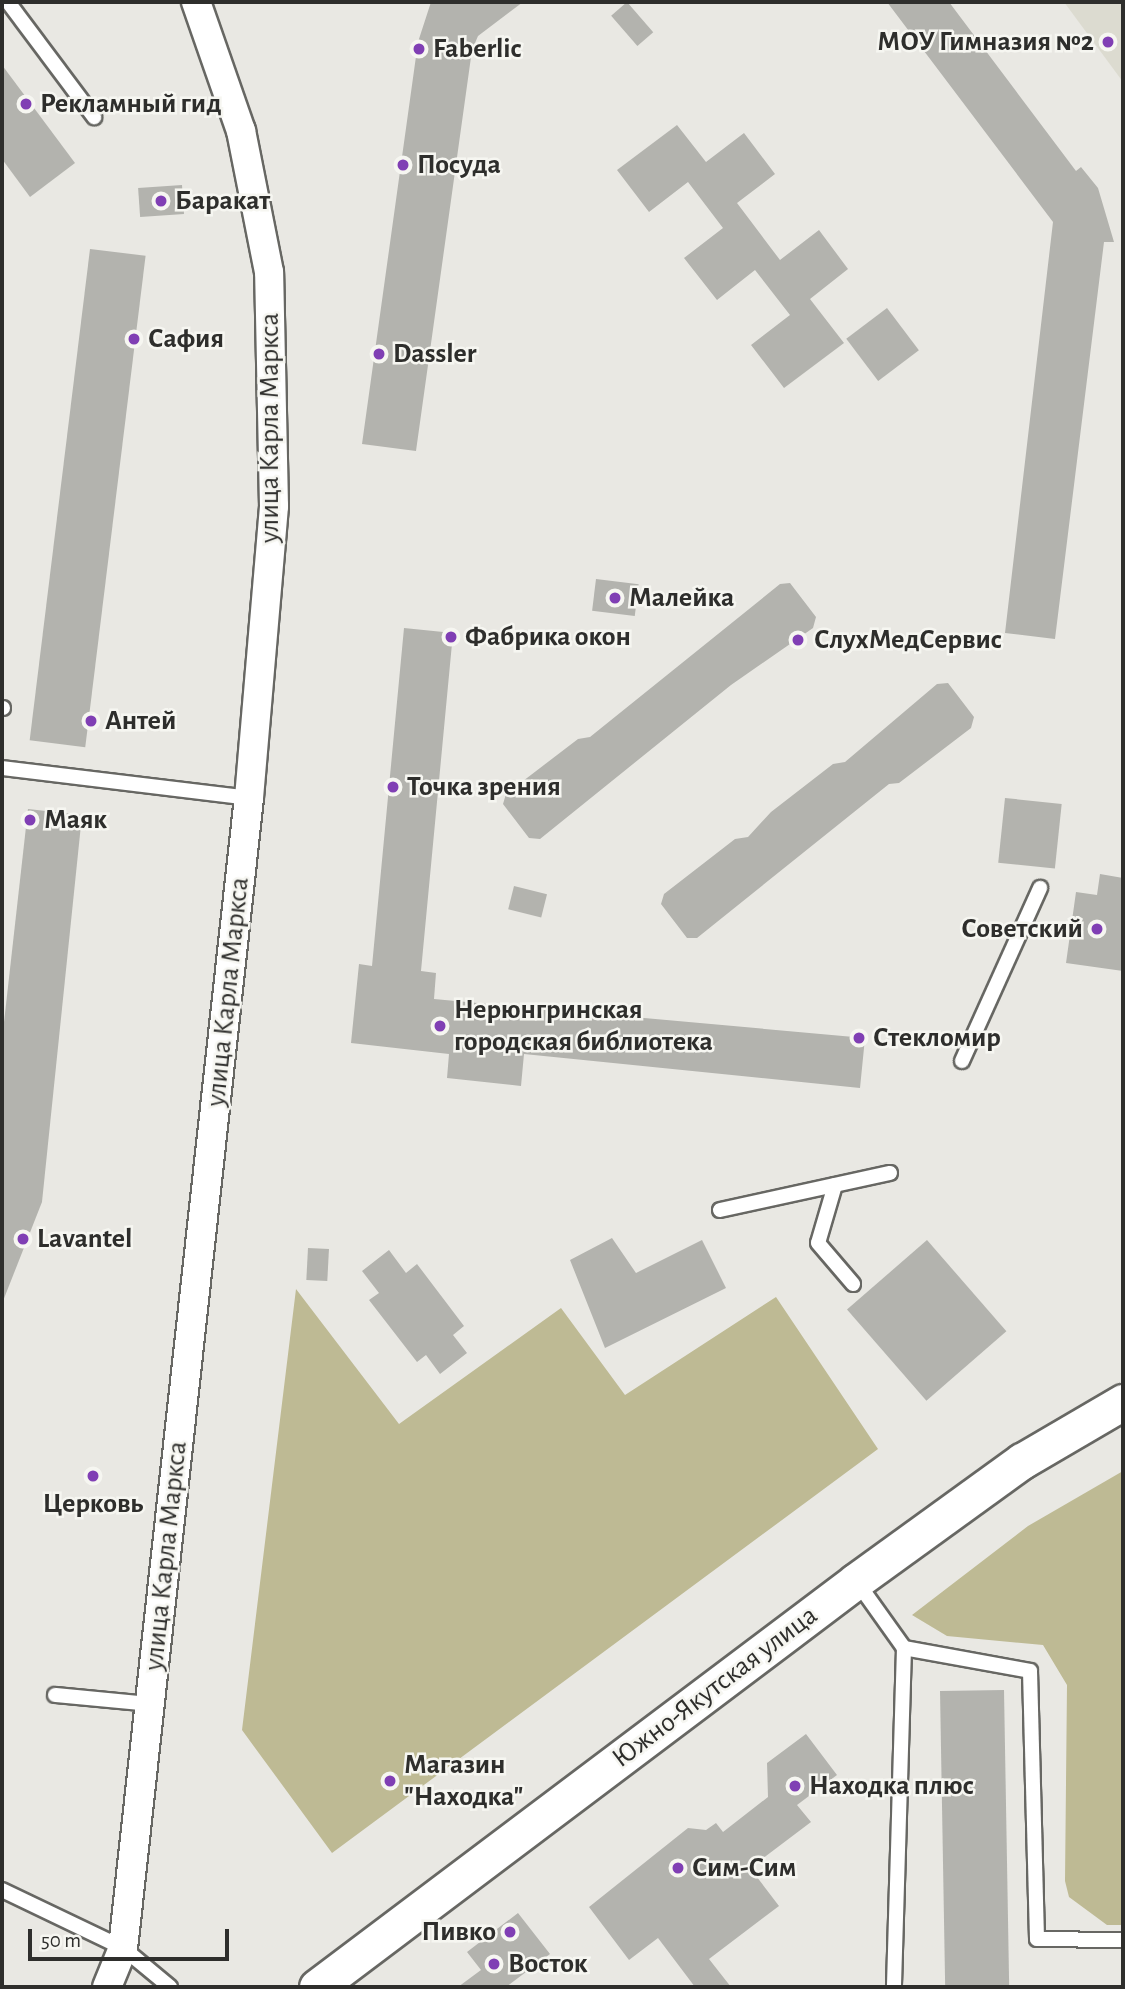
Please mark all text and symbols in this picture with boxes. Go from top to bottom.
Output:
place label: МОУ Гимназия №2 [877,25,1094,59]
place label: Faberlic [433,32,521,66]
marker: МОУ Гимназия №2 [1100,34,1116,50]
marker: Faberlic [411,41,427,57]
place label: Рекламный гид [40,87,222,121]
marker: Рекламный гид [18,96,34,112]
place label: Посуда [417,148,501,182]
marker: Посуда [395,157,411,173]
place label: Баракат [175,184,270,218]
marker: Баракат [153,193,169,209]
street label: улица Карла Маркса [253,313,287,543]
place label: Сафия [148,322,224,356]
marker: Сафия [126,331,142,347]
place label: Dassler [393,337,477,371]
marker: Dassler [371,346,387,362]
place label: Малейка [629,581,734,615]
marker: Малейка [607,590,623,606]
place label: Фабрика окон [465,620,631,654]
place label: СлухМедСервис [814,623,1002,657]
marker: Фабрика окон [443,629,459,645]
marker: СлухМедСервис [788,630,808,650]
place label: Антей [105,704,176,738]
marker: Антей [83,713,99,729]
place label: Точка зрения [407,770,561,804]
marker: Точка зрения [385,779,401,795]
place label: Маяк [44,803,107,837]
marker: Маяк [22,812,38,828]
street label: улица Карла Маркса [199,876,257,1108]
place label: Советский [961,912,1083,946]
marker: Советский [1089,921,1105,937]
place label: Нерюнгринская городская библиотека [454,993,713,1059]
marker: Нерюнгринская городская библиотека [432,1018,448,1034]
place label: Стекломир [873,1021,1001,1055]
marker: Стекломир [851,1030,867,1046]
place label: Lavantel [37,1222,132,1256]
marker: Lavantel [15,1231,31,1247]
street label: улица Карла Маркса [137,1440,195,1672]
marker: Церковь [85,1468,101,1484]
place label: Церковь [43,1487,143,1521]
street label: Южно-Якутская улица [606,1599,824,1775]
place label: Магазин "Находка" [404,1748,523,1814]
place label: Находка плюс [809,1769,974,1803]
marker: Магазин "Находка" [382,1773,398,1789]
marker: Находка плюс [787,1778,803,1794]
place label: Сим-Сим [692,1851,796,1885]
marker: Сим-Сим [670,1860,686,1876]
place label: Пивко [421,1915,496,1949]
scale bar [32,1916,233,1960]
marker: Пивко [502,1924,518,1940]
text: 50 m [41,1930,81,1951]
place label: Восток [508,1947,588,1981]
marker: Восток [486,1956,502,1972]

